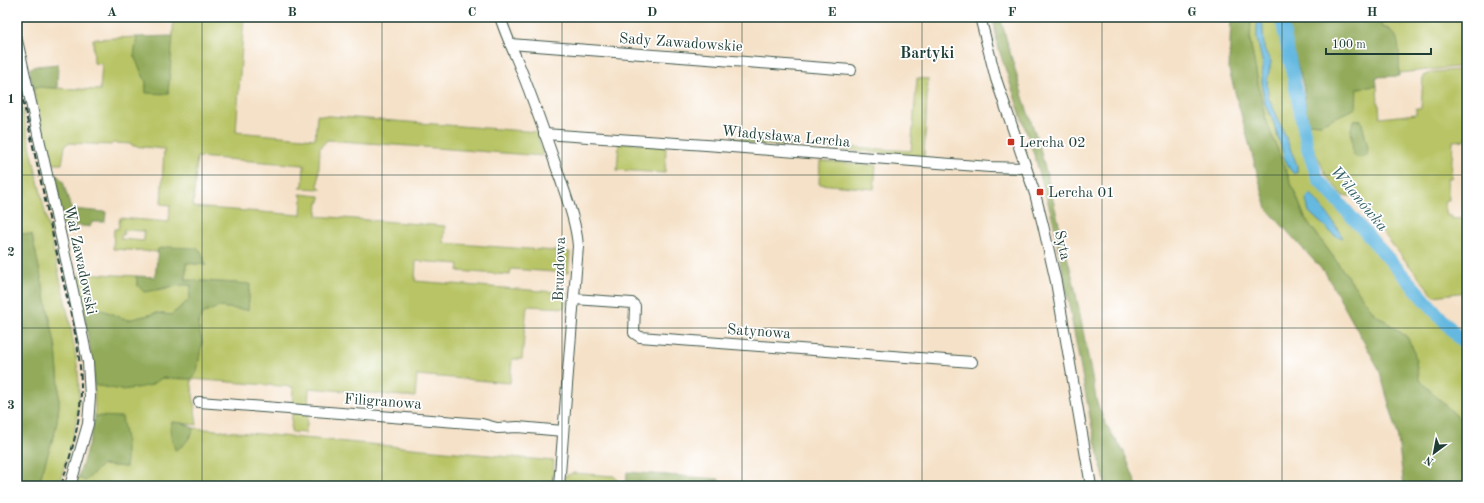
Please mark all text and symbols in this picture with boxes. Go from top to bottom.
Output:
text: A [107,6,117,19]
text: B [287,6,297,19]
text: C [468,6,476,19]
text: D [647,6,657,19]
text: E [828,6,837,19]
text: F [1008,6,1017,19]
text: G [1187,6,1197,19]
text: H [1367,6,1378,19]
scale bar [1326,30,1431,56]
street label: Sady Zawadowskie [619,32,743,55]
text: 100 m [1332,39,1366,51]
district label: Bartyki [900,46,954,62]
text: 1 [7,93,15,106]
street label: Władysława Lercha [721,124,851,151]
place label: Lercha 02 [1019,136,1086,151]
marker: Lercha 02 [1006,137,1016,147]
water label: Wilanówka [1327,164,1390,235]
place label: Lercha 01 [1048,186,1115,201]
marker: Lercha 01 [1035,187,1045,197]
street label: Wał Zawadowski [61,204,98,316]
street label: Syta [1051,229,1072,262]
street label: Bruzdowa [552,236,569,302]
text: 2 [7,246,15,259]
street label: Satynowa [727,323,792,342]
street label: Filigranowa [344,392,423,413]
text: 3 [7,399,15,412]
north arrow [1414,433,1454,473]
text: N [1423,453,1436,467]

